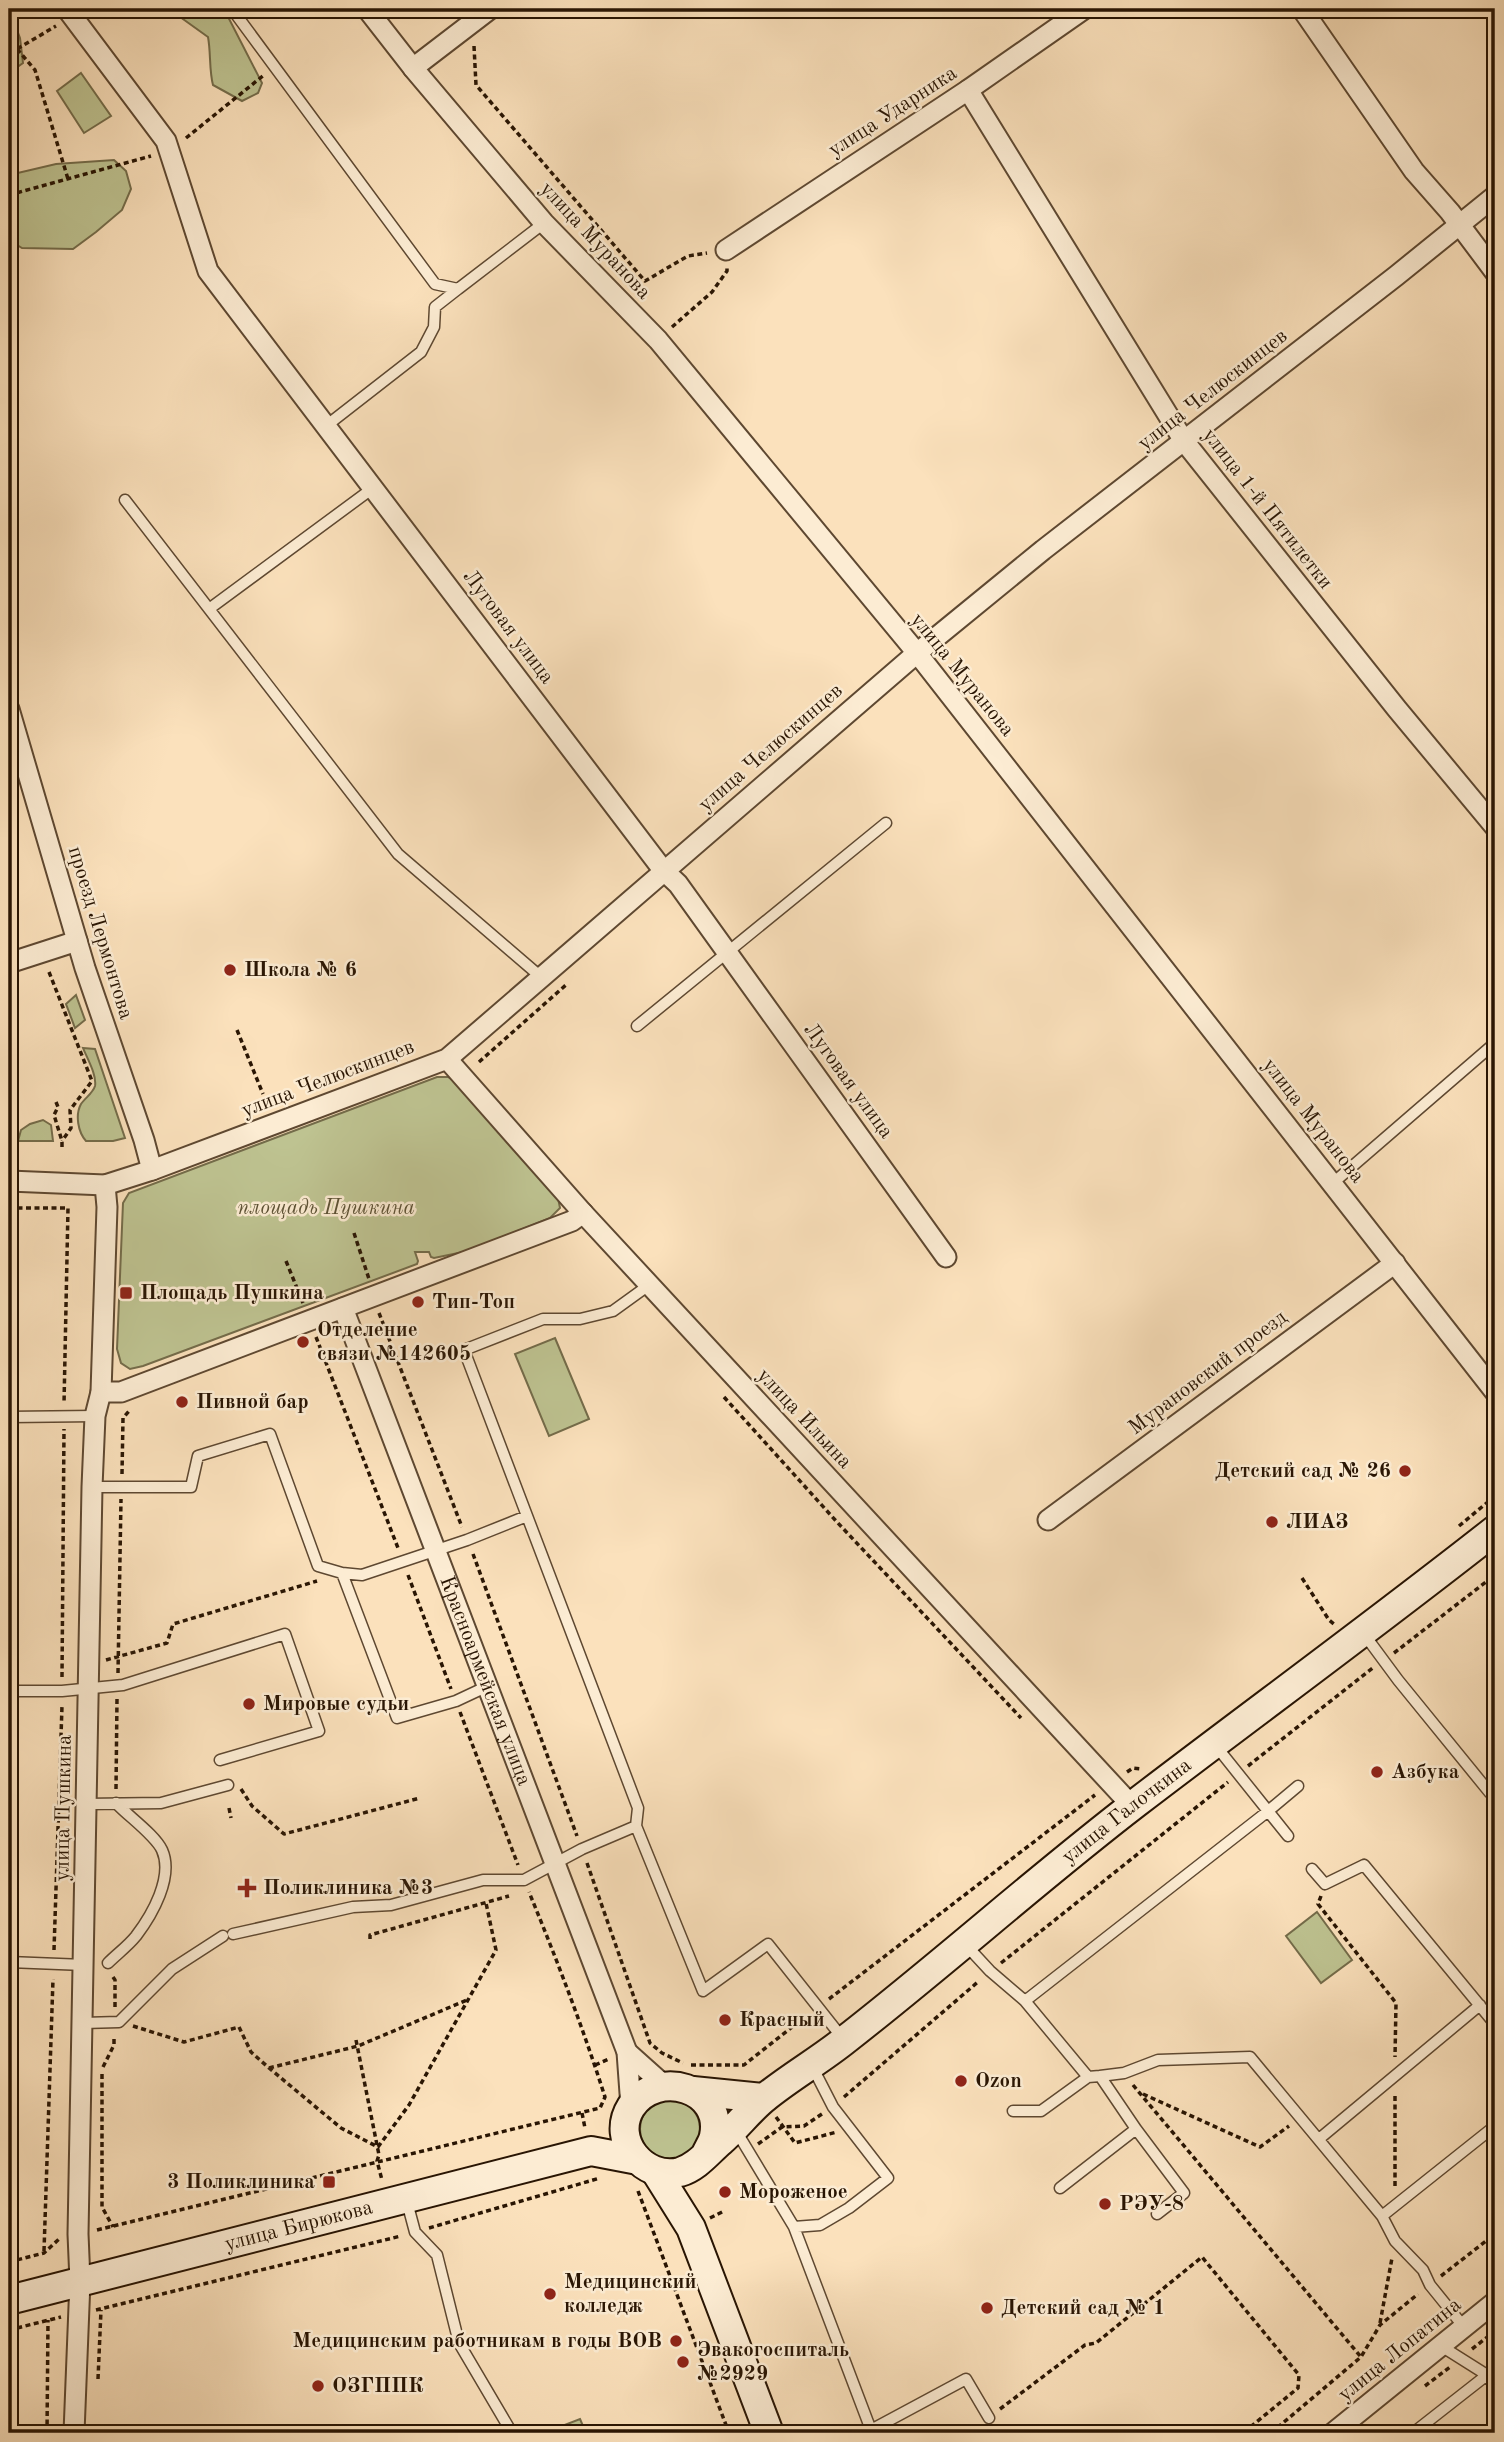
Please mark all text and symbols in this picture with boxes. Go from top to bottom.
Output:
street label: улица Ударника [825,63,961,161]
street label: улица Муранова [535,178,655,304]
street label: улица Челюскинцев [1134,325,1292,455]
street label: улица 1-й Пятилетки [1198,425,1336,593]
street label: Луговая улица [458,566,558,688]
street label: улица Муранова [906,609,1018,741]
street label: улица Челюскинцев [695,680,847,816]
street label: проезд Лермонтова [64,844,136,1022]
place label: Школа № 6 [244,960,357,981]
marker: Школа № 6 [222,962,238,978]
street label: Луговая улица [799,1019,897,1143]
street label: улица Челюскинцев [239,1036,417,1122]
street label: улица Муранова [1258,1055,1368,1187]
park label: площадь Пушкина [237,1198,415,1219]
place label: Площадь Пушкина [140,1283,324,1304]
marker: Площадь Пушкина [118,1285,134,1301]
place label: Тип-Топ [432,1292,515,1313]
marker: Тип-Топ [410,1294,426,1310]
street label: Мурановский проезд [1125,1306,1292,1439]
place label: Отделение связи №142605 [317,1320,471,1365]
marker: Отделение связи №142605 [295,1334,311,1350]
street label: улица Ильина [753,1365,855,1473]
place label: Пивной бар [196,1392,309,1413]
marker: Пивной бар [174,1394,190,1410]
place label: Детский сад № 26 [1215,1461,1391,1482]
marker: Детский сад № 26 [1397,1463,1413,1479]
place label: ЛИАЗ [1286,1512,1348,1533]
marker: ЛИАЗ [1264,1514,1280,1530]
street label: Красноармейская улица [436,1573,535,1789]
place label: Мировые судьи [263,1694,409,1715]
marker: Мировые судьи [241,1696,257,1712]
street label: улица Пушкина [52,1734,76,1882]
street label: улица Галочкина [1058,1754,1195,1868]
place label: Азбука [1391,1762,1460,1783]
marker: Азбука [1369,1764,1385,1780]
marker: Поликлиника №3 [237,1878,257,1898]
place label: Поликлиника №3 [263,1878,433,1899]
place label: Красный [739,2010,825,2031]
marker: Красный [717,2012,733,2028]
place label: Ozon [975,2071,1022,2092]
marker: Ozon [953,2073,969,2089]
place label: 3 Поликлиника [167,2172,315,2193]
marker: 3 Поликлиника [321,2174,337,2190]
place label: Мороженое [739,2182,848,2203]
marker: Мороженое [717,2184,733,2200]
place label: РЭУ-8 [1119,2194,1184,2215]
marker: РЭУ-8 [1097,2196,1113,2212]
street label: улица Бирюкова [222,2197,375,2255]
place label: Медицинский колледж [564,2272,697,2317]
marker: Медицинский колледж [542,2286,558,2302]
street label: улица Лопатина [1335,2294,1465,2406]
place label: Детский сад № 1 [1001,2298,1165,2319]
marker: Детский сад № 1 [979,2300,995,2316]
place label: Медицинским работникам в годы ВОВ [293,2331,662,2352]
marker: Медицинским работникам в годы ВОВ [668,2333,684,2349]
place label: Эвакогоспиталь №2929 [697,2340,849,2385]
marker: Эвакогоспиталь №2929 [675,2354,691,2370]
place label: ОЗГППК [332,2376,424,2397]
marker: ОЗГППК [310,2378,326,2394]

